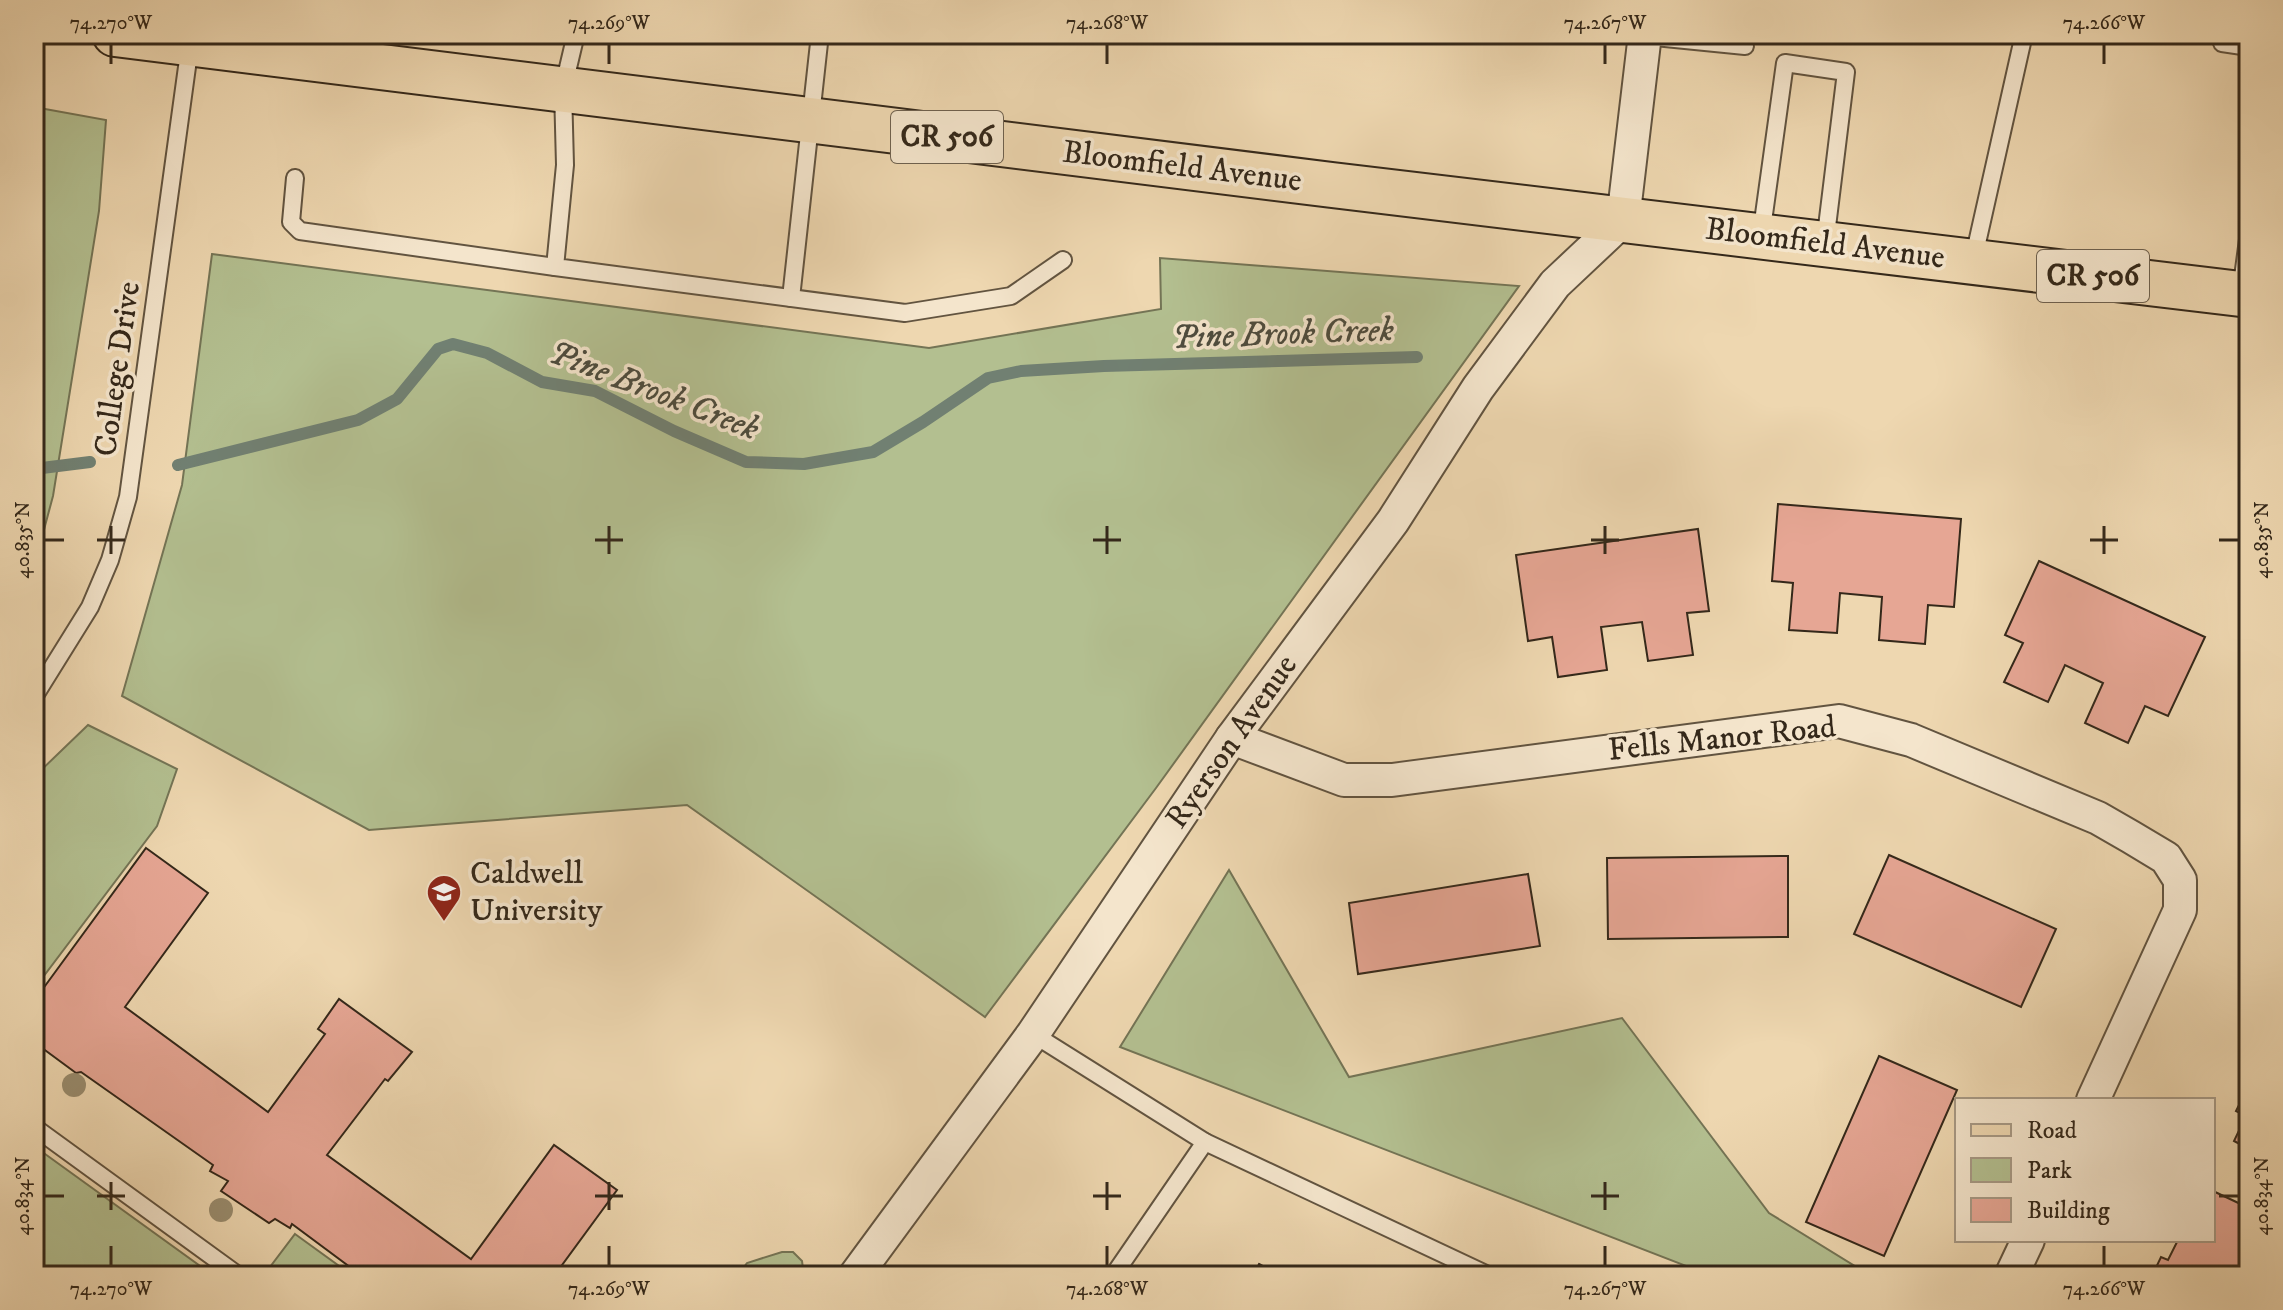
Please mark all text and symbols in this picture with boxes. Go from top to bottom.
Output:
text: 74.270°W [70,11,153,36]
text: 74.269°W [568,11,651,36]
text: 74.268°W [1066,11,1149,36]
text: 74.267°W [1564,11,1647,36]
text: 74.266°W [2063,11,2146,36]
road number: CR 506 [891,111,1003,163]
street label: Bloomfield Avenue [1060,132,1304,202]
street label: Bloomfield Avenue [1703,209,1947,279]
road number: CR 506 [2037,250,2149,302]
street label: College Drive [86,279,150,459]
water label: Pine Brook Creek [1171,309,1395,359]
water label: Pine Brook Creek [543,332,766,451]
text: 40.835°N [11,501,36,579]
text: 40.835°N [2250,501,2275,579]
street label: Ryerson Avenue [1157,647,1307,837]
street label: Fells Manor Road [1606,707,1838,771]
place label: Caldwell University [470,854,603,931]
school or university icon: Caldwell University [425,873,463,923]
legend [1955,1098,2215,1242]
text: Road [2027,1116,2077,1146]
text: Park [2027,1156,2072,1186]
text: 40.834°N [11,1157,36,1235]
text: 40.834°N [2250,1157,2275,1235]
text: Building [2027,1196,2110,1226]
text: 74.270°W [70,1277,153,1302]
text: 74.269°W [568,1277,651,1302]
text: 74.268°W [1066,1277,1149,1302]
text: 74.267°W [1564,1277,1647,1302]
text: 74.266°W [2063,1277,2146,1302]

